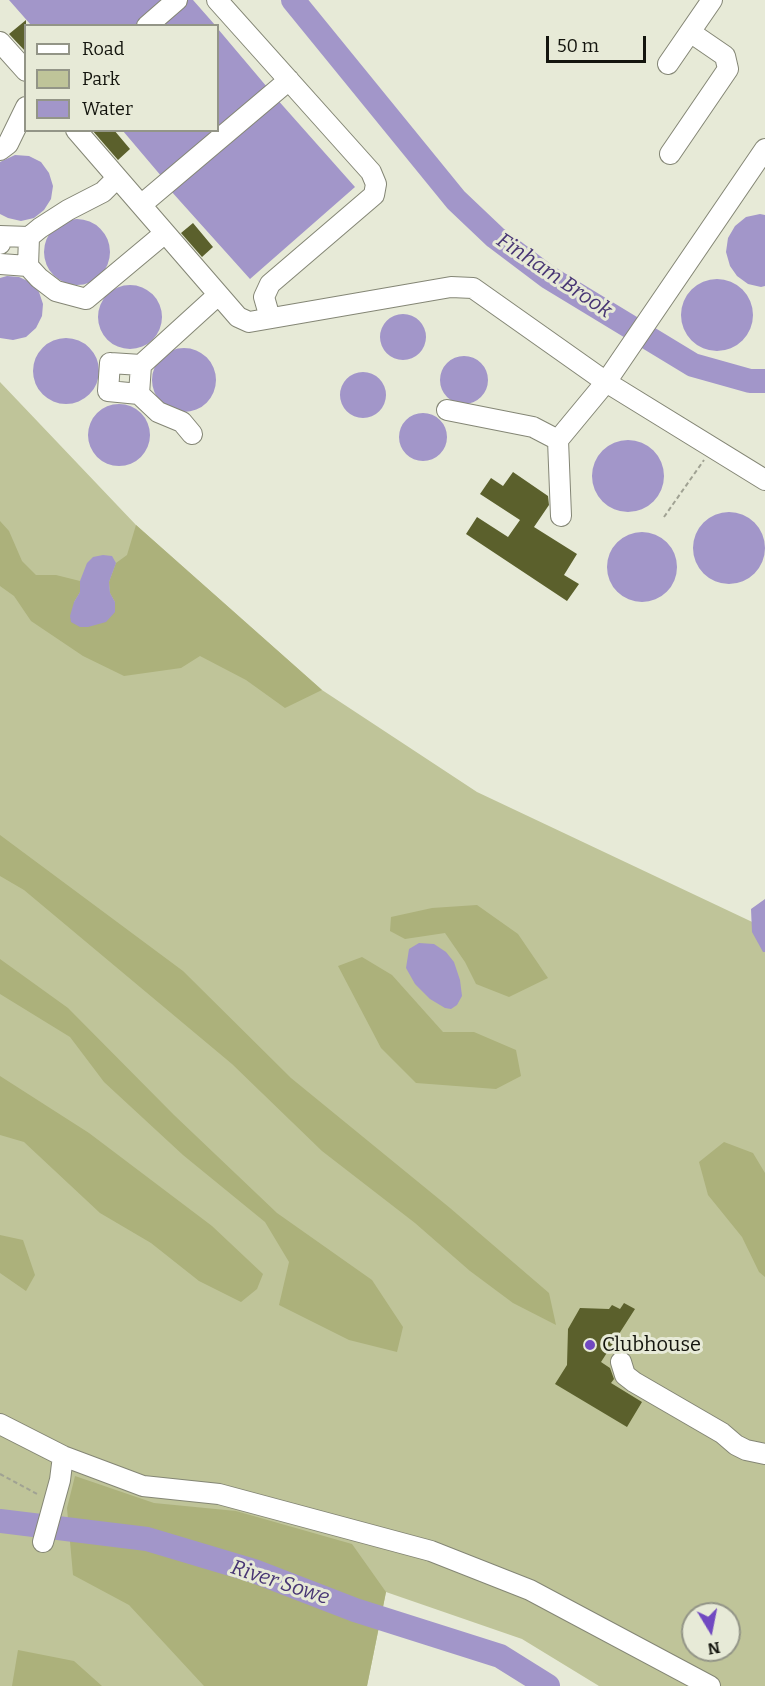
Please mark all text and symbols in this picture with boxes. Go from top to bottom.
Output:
legend [24,24,219,132]
scale bar [549,24,650,62]
text: 50 m [557,35,599,57]
text: Road [82,38,124,60]
text: Park [82,68,120,90]
text: Water [82,98,133,120]
water label: Finham Brook [492,228,616,324]
place label: Clubhouse [602,1333,701,1357]
marker: Clubhouse [583,1338,597,1352]
water label: River Sowe [228,1555,332,1611]
north arrow [681,1602,741,1662]
text: N [706,1638,722,1659]

